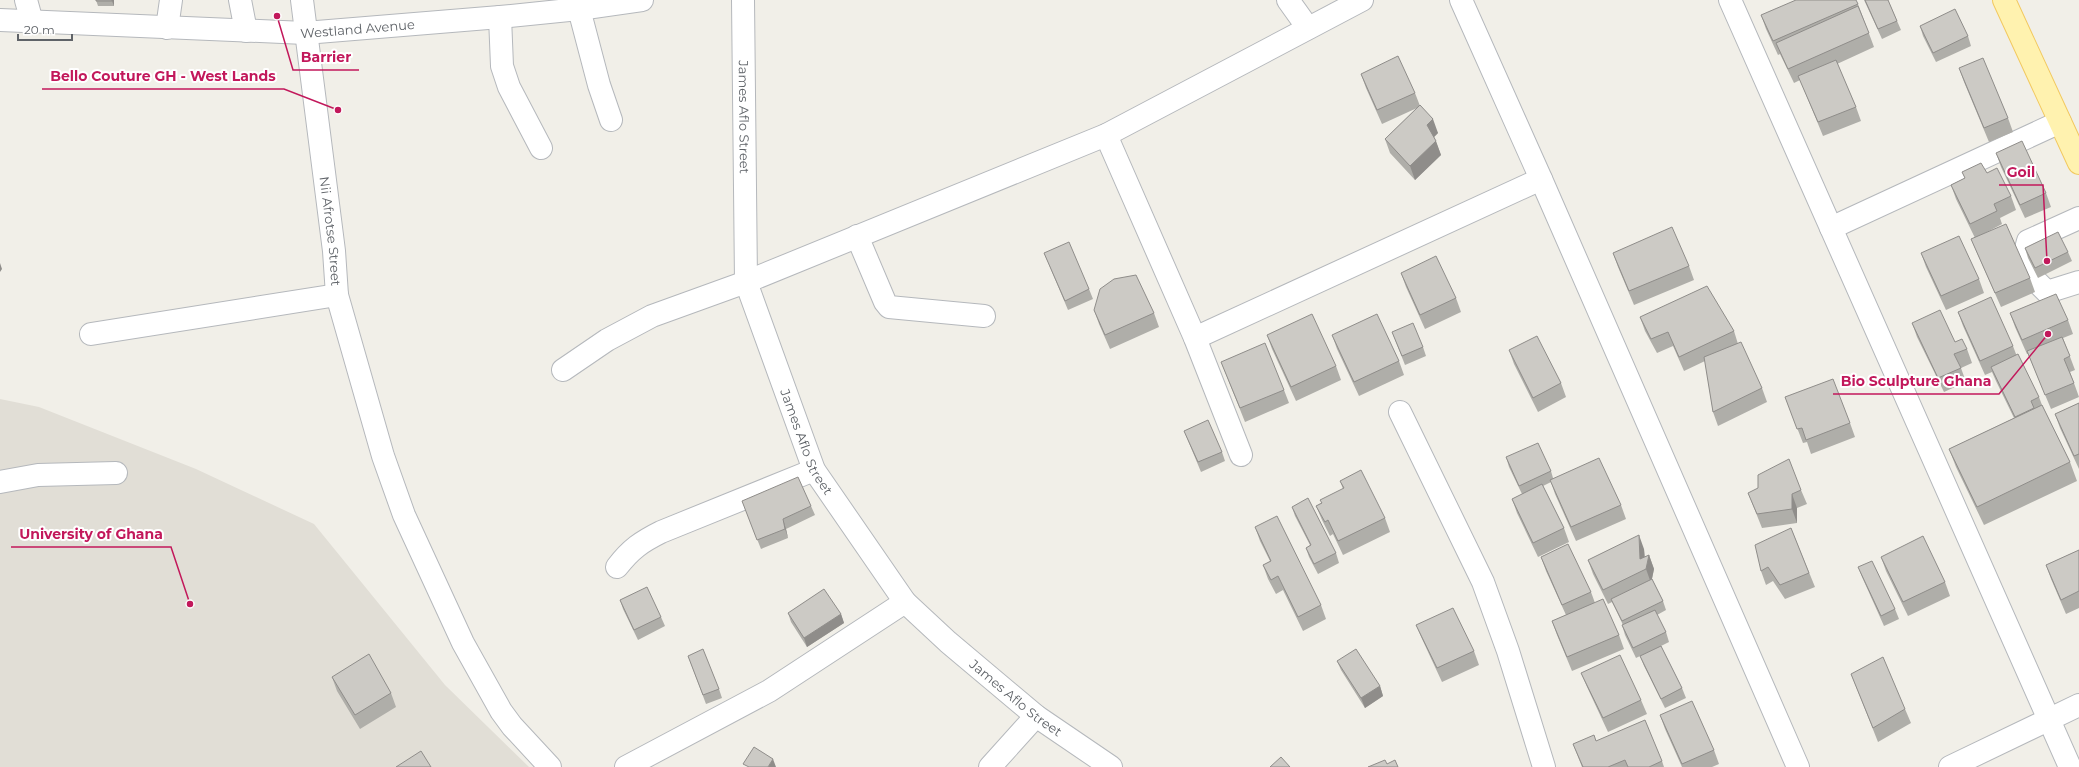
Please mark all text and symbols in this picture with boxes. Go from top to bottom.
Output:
scale bar [18,16,72,42]
street label: Westland Avenue [300,16,415,41]
text: 20 m [24,22,55,37]
callout: Barrier [293,44,359,70]
text: Barrier [301,48,351,66]
street label: James Aflo Street [736,59,753,174]
callout: Bello Couture GH - West Lands [42,63,284,89]
text: Bello Couture GH - West Lands [50,67,276,85]
callout: Goil [1999,159,2043,185]
text: Goil [2007,163,2035,181]
street label: Nii Afrotse Street [317,175,344,287]
callout: Bio Sculpture Ghana [1833,368,1999,394]
text: Bio Sculpture Ghana [1841,372,1991,390]
street label: James Aflo Street [777,386,836,498]
callout: University of Ghana [11,521,171,547]
text: University of Ghana [19,525,163,543]
street label: James Aflo Street [966,655,1065,739]

